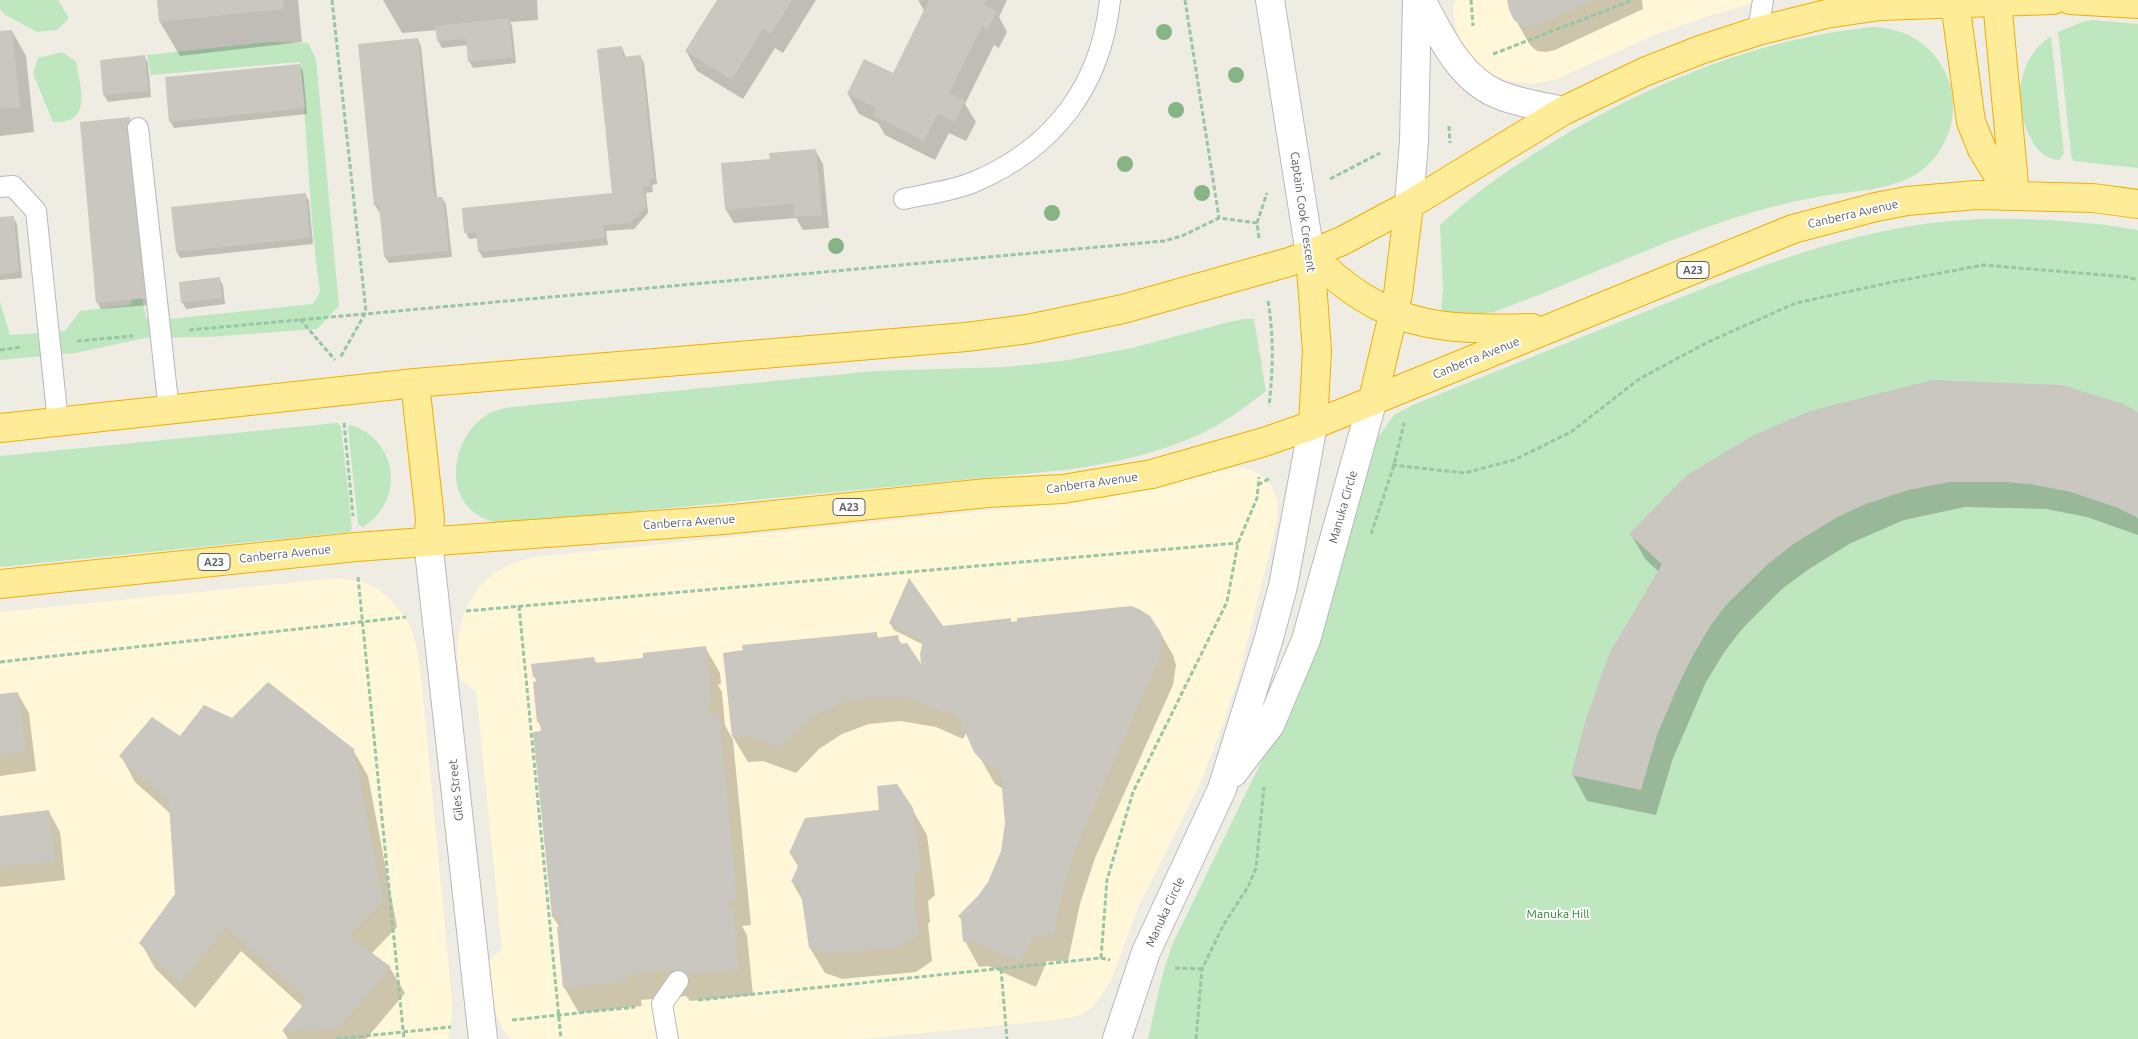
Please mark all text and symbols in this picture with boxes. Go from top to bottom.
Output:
street label: Captain Cook Crescent [1287,151,1319,273]
street label: Canberra Avenue [1806,197,1900,231]
road number: A23 [1677,262,1709,278]
street label: Canberra Avenue [1430,334,1522,382]
street label: Canberra Avenue [1045,469,1139,497]
street label: Manuka Circle [1326,469,1360,545]
road number: A23 [833,498,865,516]
street label: Canberra Avenue [642,512,736,532]
street label: Canberra Avenue [238,542,332,566]
road number: A23 [198,554,230,570]
street label: Giles Street [446,758,466,822]
street label: Manuka Circle [1143,875,1187,949]
park label: Manuka Hill [1527,907,1589,921]

